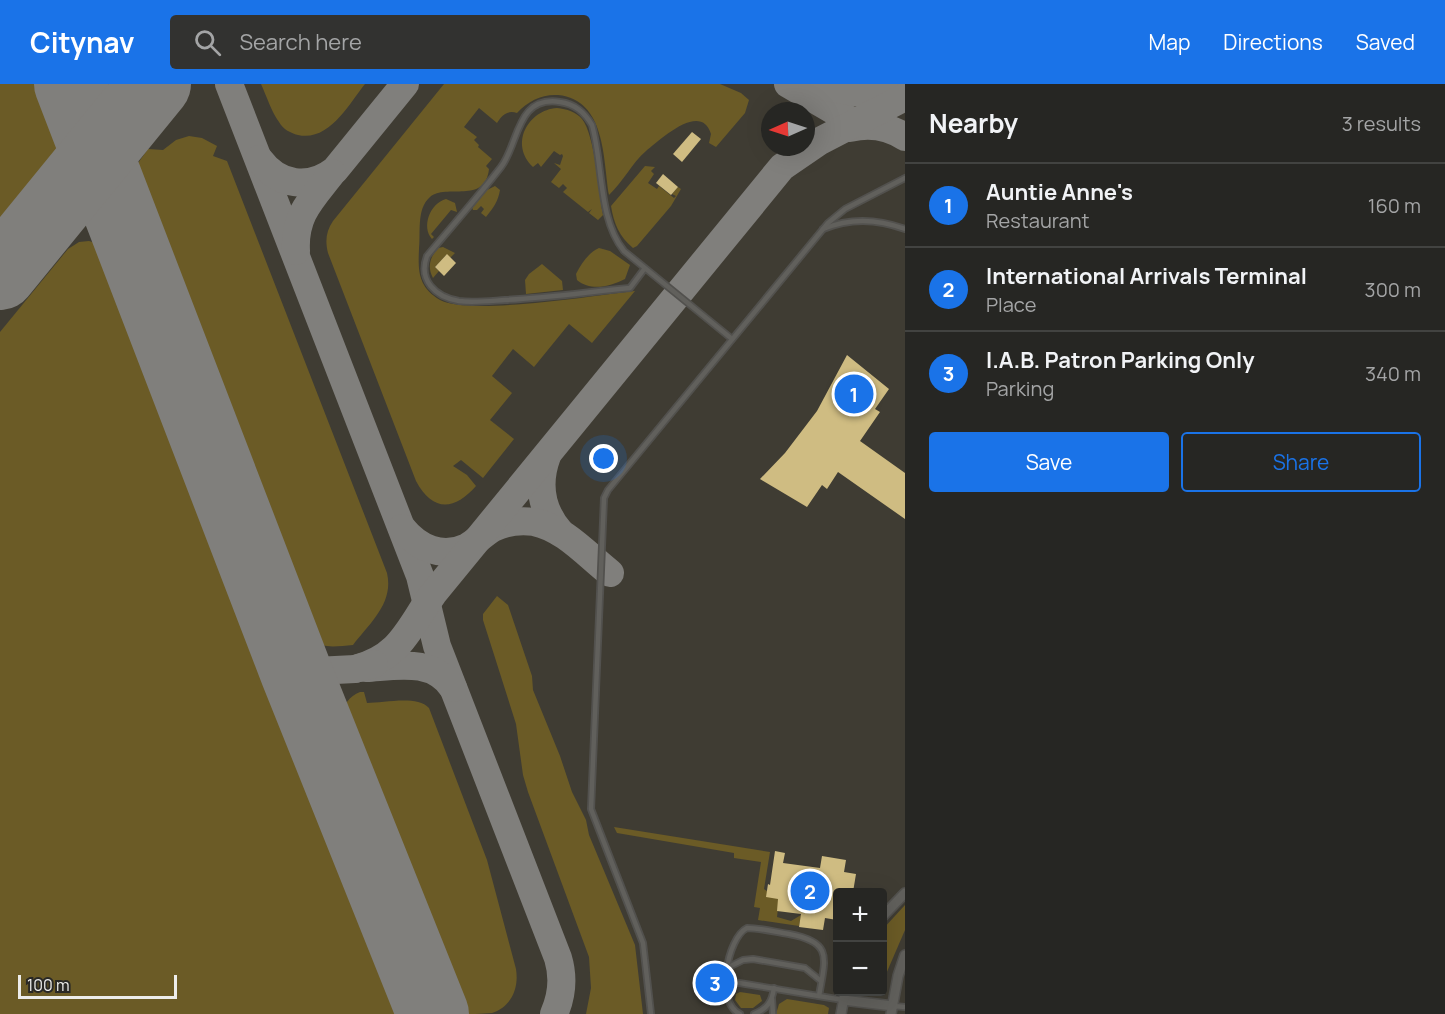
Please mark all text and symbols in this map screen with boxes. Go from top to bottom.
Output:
search box [170,15,590,69]
text: Citynav [30,23,134,61]
icon: search [191,26,224,59]
text: Search here [239,27,362,57]
text: Map [1149,28,1190,56]
text: Directions [1223,28,1323,56]
text: Saved [1356,28,1415,56]
north arrow [761,102,815,156]
text: Nearby [929,105,1018,141]
text: 3 results [1342,110,1421,137]
text: Auntie Anne's [986,177,1133,207]
text: 1 [944,192,953,219]
text: 160 m [1368,192,1421,219]
text: Restaurant [986,207,1090,234]
text: International Arrivals Terminal [986,261,1307,291]
text: 2 [943,276,954,303]
text: 300 m [1365,276,1421,303]
text: Place [986,291,1036,318]
text: I.A.B. Patron Parking Only [986,345,1255,375]
text: 3 [943,360,954,387]
text: 340 m [1365,360,1421,387]
pin: 1 [834,372,874,416]
text: Parking [986,375,1054,402]
button: Save [929,432,1169,492]
button: Share [1181,432,1421,492]
your location [589,444,618,473]
pin: 2 [790,868,830,914]
map controls [833,888,887,996]
button: + [833,888,887,942]
button: − [833,942,887,996]
pin: 3 [696,960,734,1006]
scale bar [18,972,177,1000]
text: 100 m [27,974,70,996]

